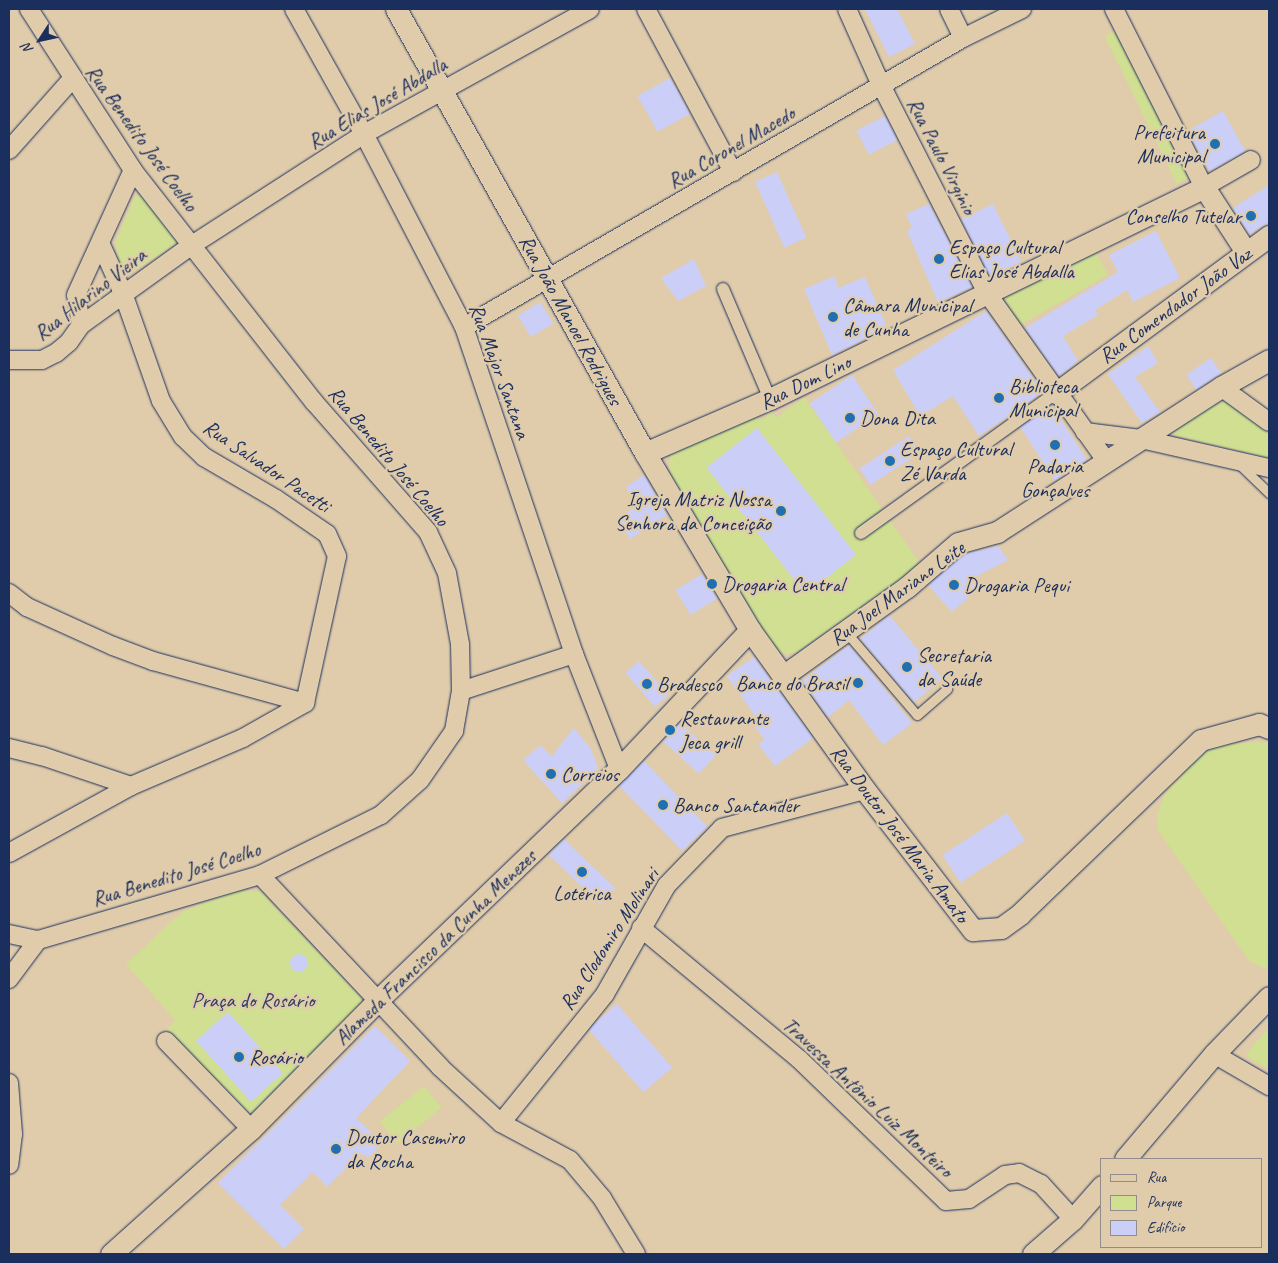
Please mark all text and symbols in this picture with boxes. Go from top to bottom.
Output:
north arrow [15,15,65,65]
text: N [18,40,37,57]
street label: Rua Elias José Abdalla [303,52,451,154]
street label: Rua Benedito José Coelho [80,60,204,216]
street label: Rua Paulo Virgínio [902,93,982,219]
street label: Rua Coronel Macedo [663,100,799,194]
place label: Prefeitura Municipal [1133,119,1205,169]
marker: Prefeitura Municipal [1209,138,1221,150]
place label: Conselho Tutelar [1125,203,1241,229]
marker: Conselho Tutelar [1245,210,1257,222]
street label: Rua João Manoel Rodrigues [514,230,628,410]
place label: Espaço Cultural Elias José Abdalla [949,234,1074,284]
street label: Rua Comendador João Vaz [1094,241,1256,369]
street label: Rua Hilarino Vieira [29,243,151,345]
marker: Espaço Cultural Elias José Abdalla [933,253,945,265]
place label: Câmara Municipal de Cunha [843,292,972,342]
street label: Rua Major Santana [464,300,536,442]
marker: Câmara Municipal de Cunha [827,311,839,323]
street label: Rua Dom Lino [755,349,855,415]
place label: Biblioteca Municipal [1009,373,1078,423]
street label: Rua Benedito José Coelho [323,381,455,531]
marker: Biblioteca Municipal [993,392,1005,404]
place label: Dona Dita [860,405,934,431]
marker: Dona Dita [844,412,856,424]
street label: Rua Salvador Pacetti [198,414,336,518]
place label: Espaço Cultural Zé Varda [900,436,1011,486]
marker: Padaria Gonçalves [1049,439,1061,451]
place label: Padaria Gonçalves [1021,453,1089,503]
marker: Espaço Cultural Zé Varda [884,455,896,467]
place label: Igreja Matriz Nossa Senhora da Conceição [615,486,771,536]
marker: Igreja Matriz Nossa Senhora da Conceição [775,505,787,517]
street label: Rua Joel Mariano Leite [825,536,969,650]
place label: Drogaria Central [722,571,844,597]
place label: Drogaria Pequi [964,572,1069,598]
marker: Drogaria Central [706,578,718,590]
marker: Drogaria Pequi [948,579,960,591]
place label: Secretaria da Saúde [917,642,991,692]
marker: Secretaria da Saúde [901,661,913,673]
place label: Banco do Brasil [736,670,848,696]
place label: Bradesco [657,671,722,697]
marker: Banco do Brasil [852,677,864,689]
marker: Bradesco [641,678,653,690]
place label: Restaurante Jeca grill [680,705,768,755]
marker: Restaurante Jeca grill [664,724,676,736]
street label: Rua Doutor José Maria Amato [825,741,975,927]
place label: Correios [561,761,619,787]
marker: Correios [545,768,557,780]
place label: Banco Santander [673,792,798,818]
marker: Banco Santander [657,799,669,811]
street label: Rua Benedito José Coelho [89,836,263,912]
street label: Alameda Francisco da Cunha Menezes [329,844,541,1050]
street label: Rua Clodomiro Molinari [554,863,664,1015]
marker: Lotérica [576,866,588,878]
place label: Lotérica [553,880,611,906]
park label: Praça do Rosário [192,987,314,1013]
street label: Travessa Antônio Luiz Monteiro [778,1012,958,1182]
place label: Rosário [249,1044,303,1070]
marker: Rosário [233,1051,245,1063]
place label: Doutor Casemiro da Rocha [346,1124,465,1174]
marker: Doutor Casemiro da Rocha [330,1143,342,1155]
legend [1100,1158,1263,1248]
text: Rua [1147,1168,1166,1187]
text: Parque [1147,1193,1181,1212]
text: Edifício [1147,1218,1184,1237]

